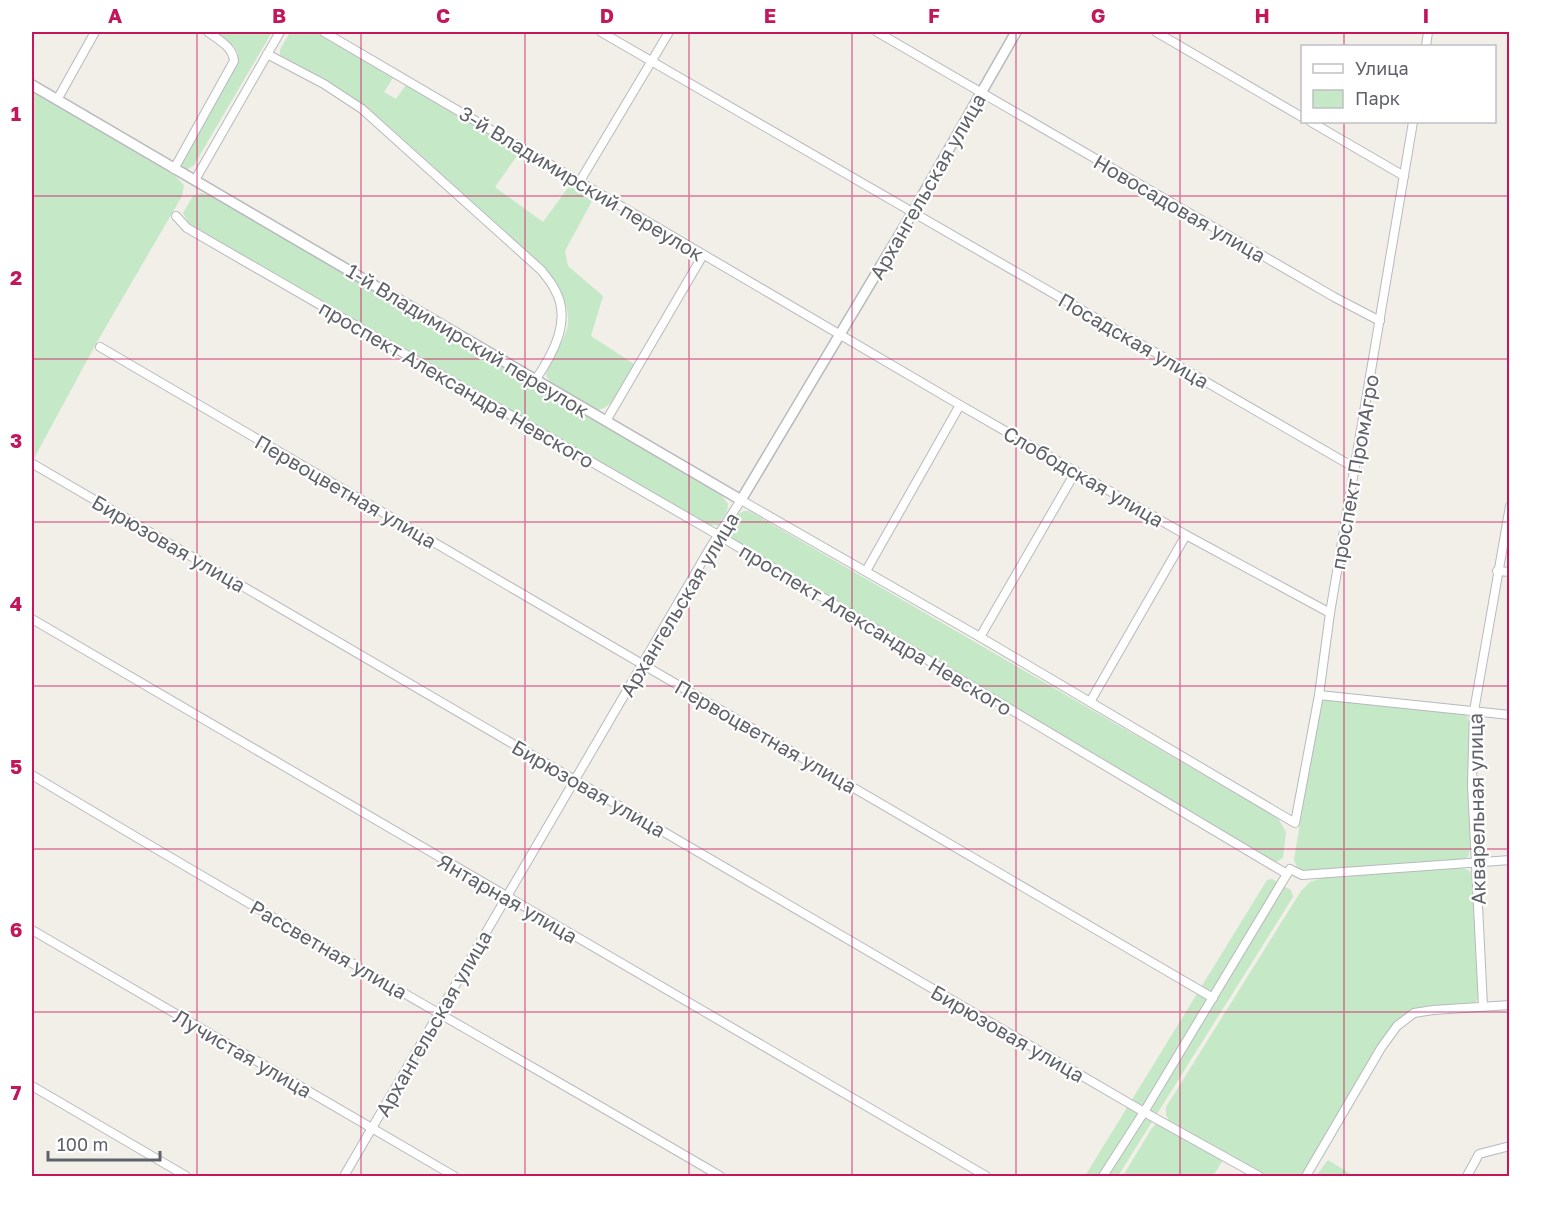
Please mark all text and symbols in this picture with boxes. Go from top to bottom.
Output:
text: A [108,3,122,27]
text: B [272,3,286,27]
text: C [436,3,450,27]
text: D [600,3,614,27]
text: E [764,3,776,27]
text: F [928,3,940,27]
text: G [1091,3,1105,27]
text: H [1254,3,1270,27]
text: I [1423,3,1429,27]
legend [1301,45,1496,123]
text: Улица [1355,57,1409,79]
text: Парк [1355,87,1400,109]
street label: Архангельская улица [864,89,990,283]
street label: 3-й Владимирский переулок [455,100,709,266]
text: 1 [11,101,21,125]
street label: Новосадовая улица [1090,149,1270,267]
street label: 1-й Владимирский переулок [342,258,594,422]
text: 2 [10,265,22,289]
street label: Посадская улица [1054,287,1214,393]
street label: проспект Александра Невского [315,295,599,473]
street label: проспект ПромАгро [1325,373,1383,571]
street label: Слободская улица [1000,420,1168,532]
text: 3 [10,428,22,452]
street label: Первоцветная улица [251,429,441,553]
street label: Бирюзовая улица [88,489,250,597]
street label: Архангельская улица [614,507,744,701]
street label: проспект Александра Невского [735,538,1017,720]
text: 4 [10,591,22,615]
street label: Первоцветная улица [671,674,861,798]
street label: Акварельная улица [1462,713,1490,905]
street label: Бирюзовая улица [508,734,670,842]
text: 5 [10,754,22,778]
street label: Янтарная улица [434,848,582,948]
street label: Рассветная улица [246,894,412,1004]
text: 6 [10,917,22,941]
street label: Архангельская улица [370,926,496,1120]
street label: Бирюзовая улица [927,979,1089,1087]
street label: Лучистая улица [170,1004,316,1102]
text: 7 [11,1080,22,1104]
scale bar [48,1124,160,1162]
text: 100 m [57,1133,108,1155]

